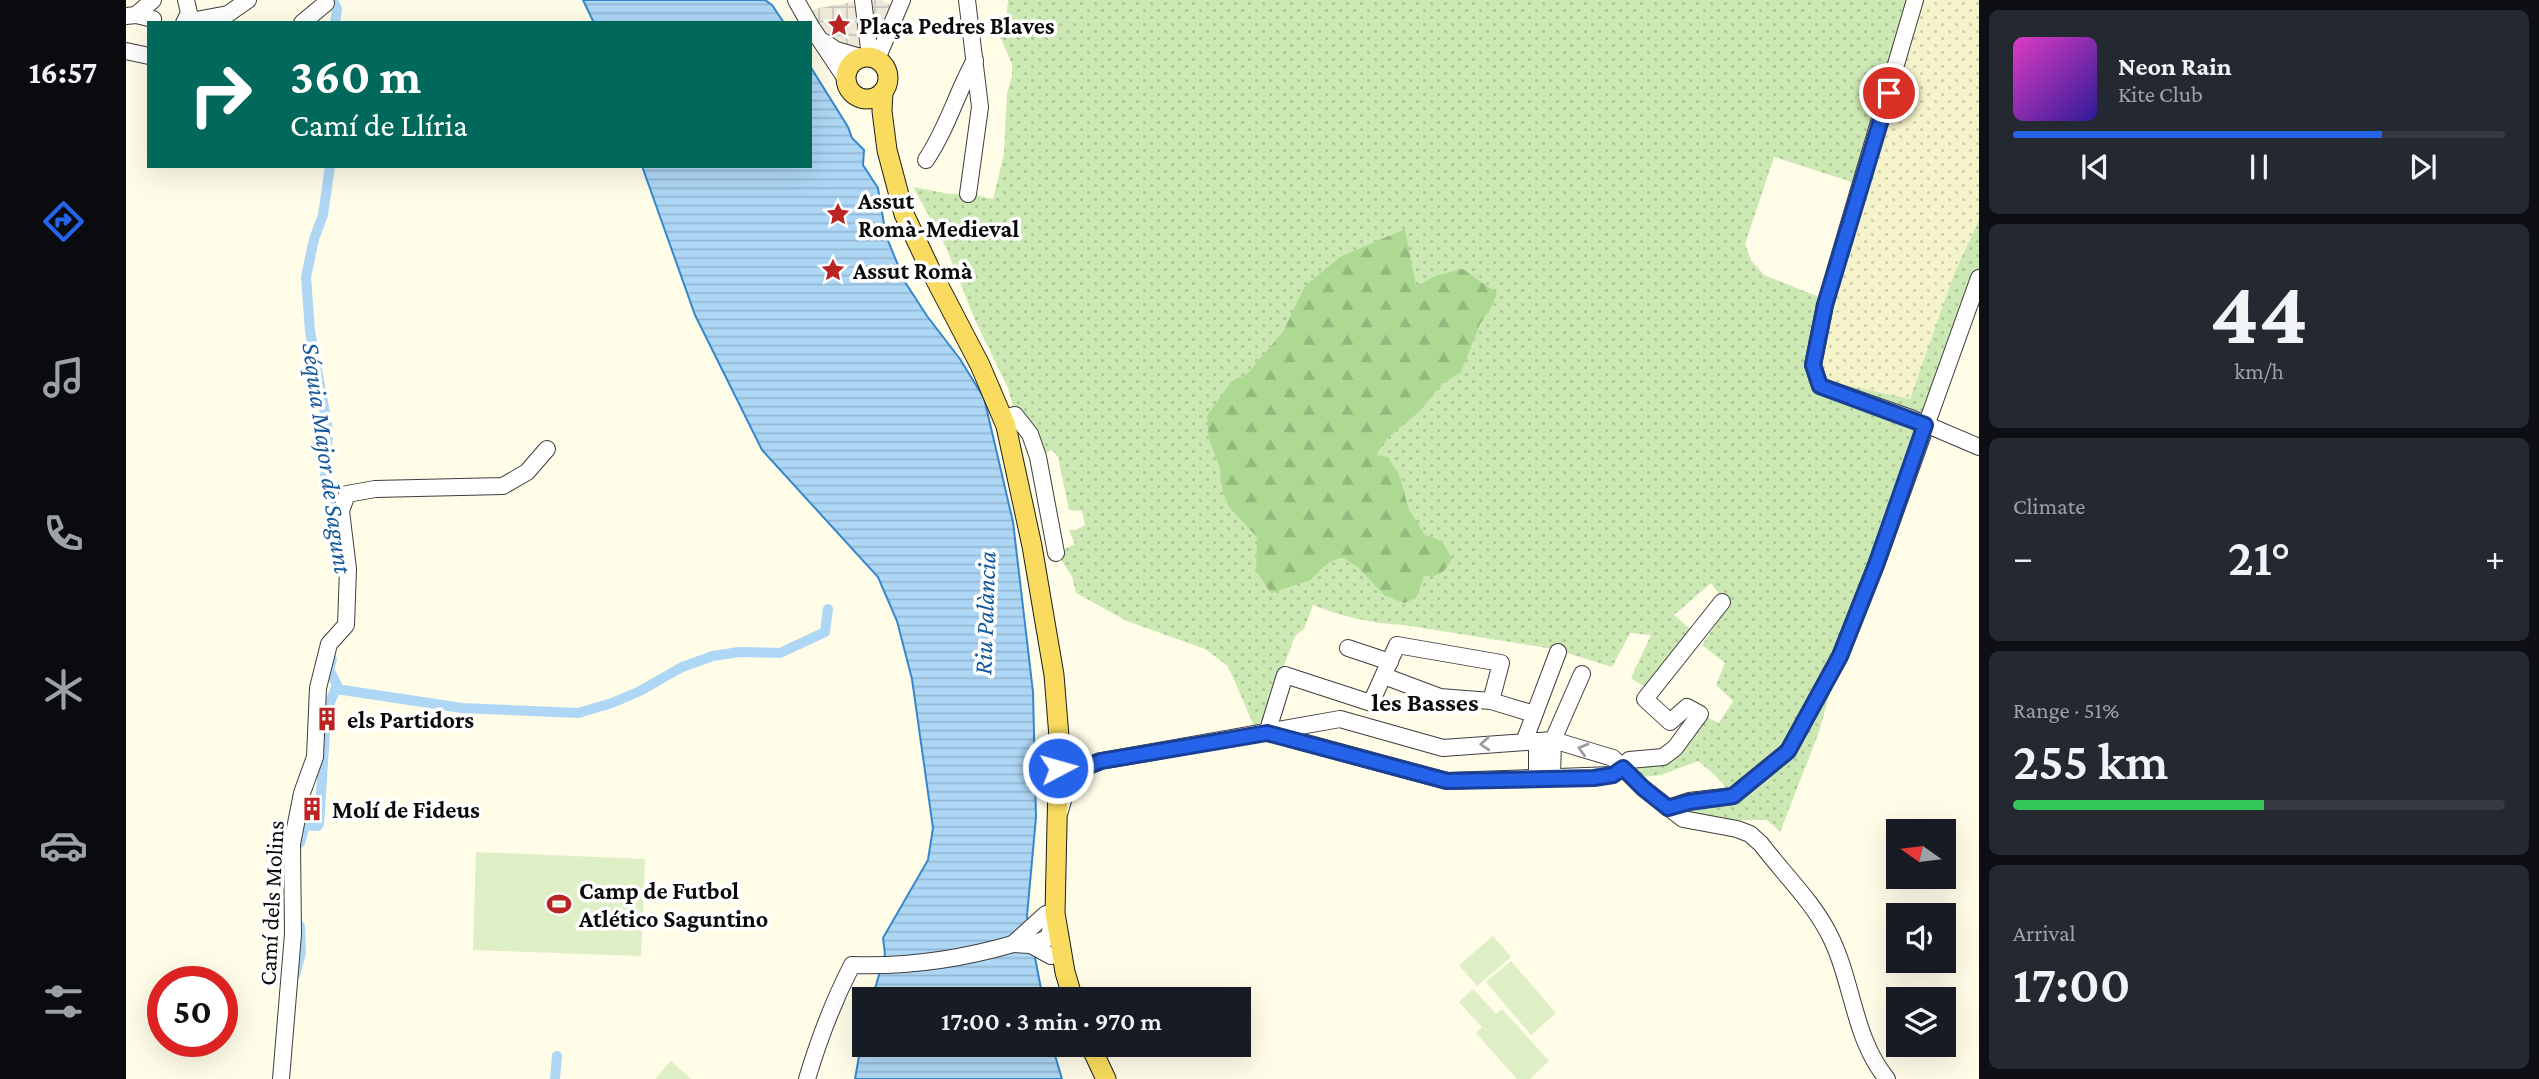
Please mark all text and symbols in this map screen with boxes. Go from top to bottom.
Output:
place icon: Plaça Pedres Blaves [825,11,853,39]
place label: Plaça Pedres Blaves [859,12,1055,39]
icon: right [175,49,266,140]
text: 360 m [290,49,421,104]
text: Neon Rain [2118,52,2232,81]
text: 16:57 [29,54,97,90]
pin [1859,63,1919,123]
icon: arrive [1870,74,1908,112]
text: Kite Club [2118,81,2203,107]
text: Camí de Llíria [290,107,468,143]
icon: previous [2076,148,2114,186]
icon: pause [2240,148,2278,186]
icon: next [2404,148,2442,186]
place label: Assut Romà-Medieval [857,187,1019,242]
icon: directions [39,197,88,246]
place icon: Assut Romà-Medieval [824,200,852,228]
place icon: Assut Romà [819,256,847,284]
place label: Assut Romà [852,257,973,284]
text: 44 [2210,261,2308,363]
water label: Séquia Major de Sagunt [296,341,358,576]
icon: music [39,353,88,402]
text: km/h [2234,358,2284,384]
text: Climate [2013,493,2085,519]
icon: phone [39,509,88,558]
text: 21° [2228,528,2290,586]
text: − [2013,536,2033,578]
text: + [2485,536,2505,578]
water label: Riu Palància [968,551,1002,675]
icon: climate [39,665,88,714]
district label: les Basses [1371,688,1479,717]
text: Range · 51% [2013,697,2119,723]
building icon: els Partidors [313,705,341,733]
place label: els Partidors [347,706,474,733]
position arrow [1021,731,1095,805]
text: 255 km [2013,732,2168,790]
one-way arrow [1479,736,1490,751]
one-way arrow [1577,743,1589,757]
building icon: Molí de Fideus [298,795,326,823]
place label: Molí de Fideus [332,796,480,823]
north arrow [1886,819,1956,889]
map controls [1886,819,1956,1057]
street label: Camí dels Molins [253,820,289,986]
icon: car [39,821,88,870]
place label: Camp de Futbol Atlético Saguntino [578,877,768,932]
sports icon: Camp de Futbol Atlético Saguntino [545,890,573,918]
button: sound [1886,903,1956,973]
text: Arrival [2013,920,2076,946]
text: 17:00 [2013,955,2130,1013]
speed limit sign: 50 [147,966,238,1057]
icon: filters [39,977,88,1026]
button: layers [1886,987,1956,1057]
text: 17:00 · 3 min · 970 m [941,1007,1162,1036]

